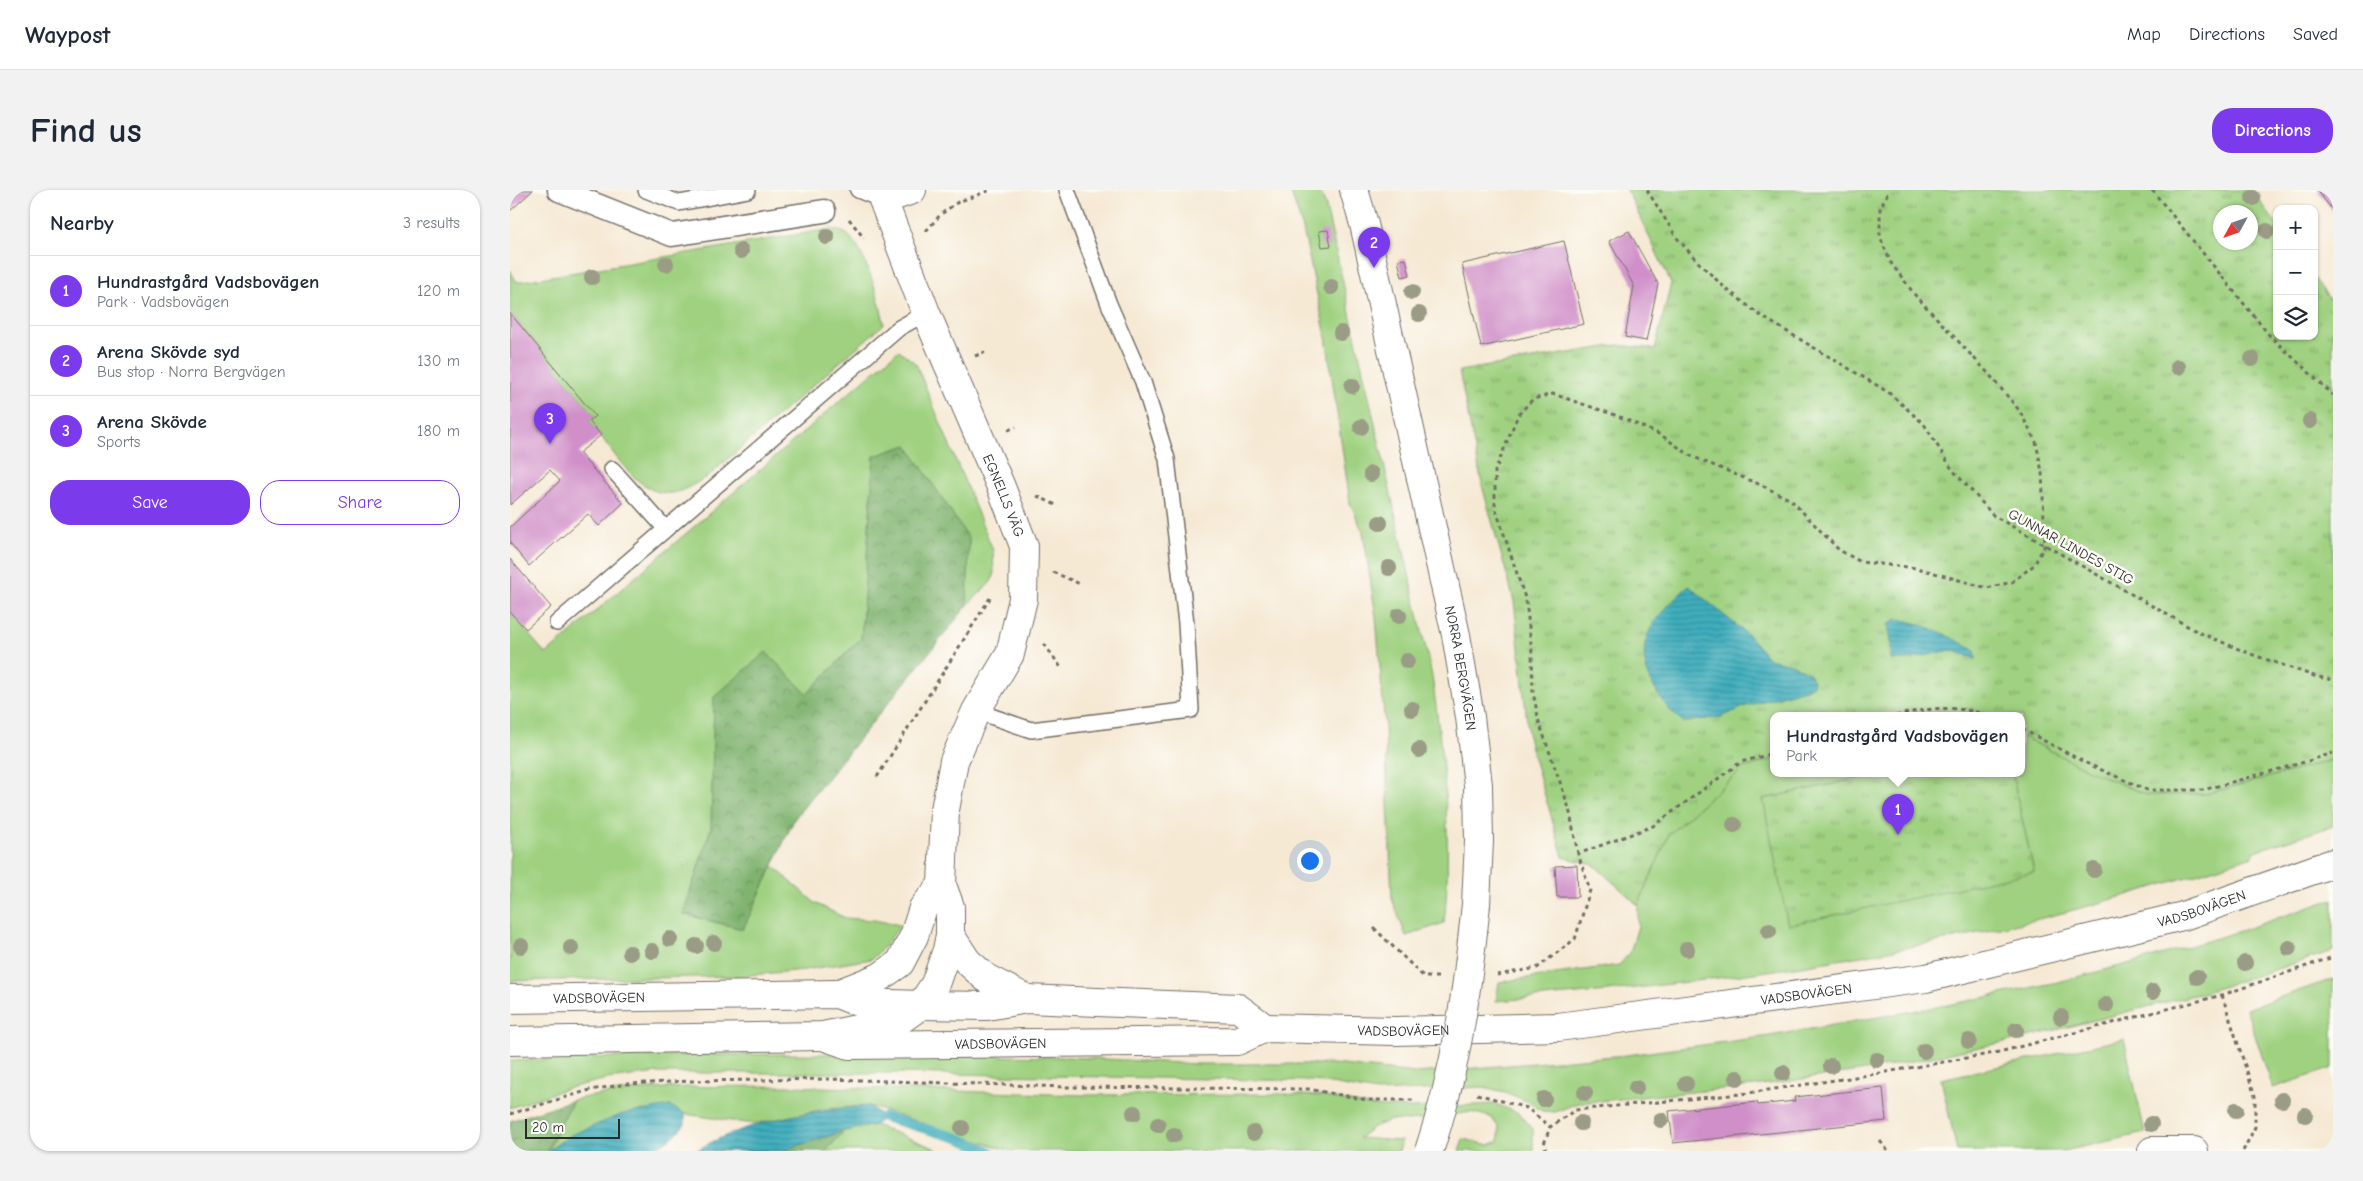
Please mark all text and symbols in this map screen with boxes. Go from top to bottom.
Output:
text: Waypost [25,21,110,49]
text: Map [2127,24,2161,45]
text: Directions [2189,24,2265,45]
text: Saved [2293,24,2338,45]
button: Directions [2212,108,2333,153]
text: Find us [30,110,142,151]
north arrow [2213,205,2258,250]
map controls [2273,205,2318,340]
button: + [2273,205,2318,250]
text: Nearby [50,211,114,235]
text: 3 results [403,214,460,232]
pin: 2 [1358,227,1390,268]
button: − [2273,250,2318,295]
text: Hundrastgård Vadsbovägen [97,271,319,293]
text: 1 [63,282,69,300]
text: 120 m [417,282,460,300]
text: Park · Vadsbovägen [97,293,229,311]
button: layers [2273,295,2318,340]
text: Arena Skövde syd [97,341,240,363]
text: 2 [62,352,70,370]
text: 130 m [417,352,460,370]
text: Bus stop · Norra Bergvägen [97,363,286,381]
pin: 3 [534,403,566,444]
text: Arena Skövde [97,411,207,433]
text: 3 [62,422,70,440]
text: 180 m [417,422,460,440]
text: Sports [97,433,140,451]
street label: EGNELLS VÄG [979,452,1028,539]
button: Save [50,480,250,525]
button: Share [260,480,460,525]
street label: GUNNAR LINDES STIG [2005,505,2137,589]
street label: NORRA BERGVÄGEN [1441,604,1480,731]
popup [1770,712,2025,777]
text: Hundrastgård Vadsbovägen [1786,725,2009,747]
text: Park [1786,747,1817,765]
pin: 1 [1882,794,1914,835]
your location [1297,848,1323,874]
street label: VADSBOVÄGEN [2156,886,2248,930]
street label: VADSBOVÄGEN [1760,979,1853,1008]
street label: VADSBOVÄGEN [553,988,645,1007]
street label: VADSBOVÄGEN [1357,1021,1450,1040]
street label: VADSBOVÄGEN [955,1034,1046,1052]
scale bar [525,1116,620,1139]
text: 20 m [532,1119,564,1136]

